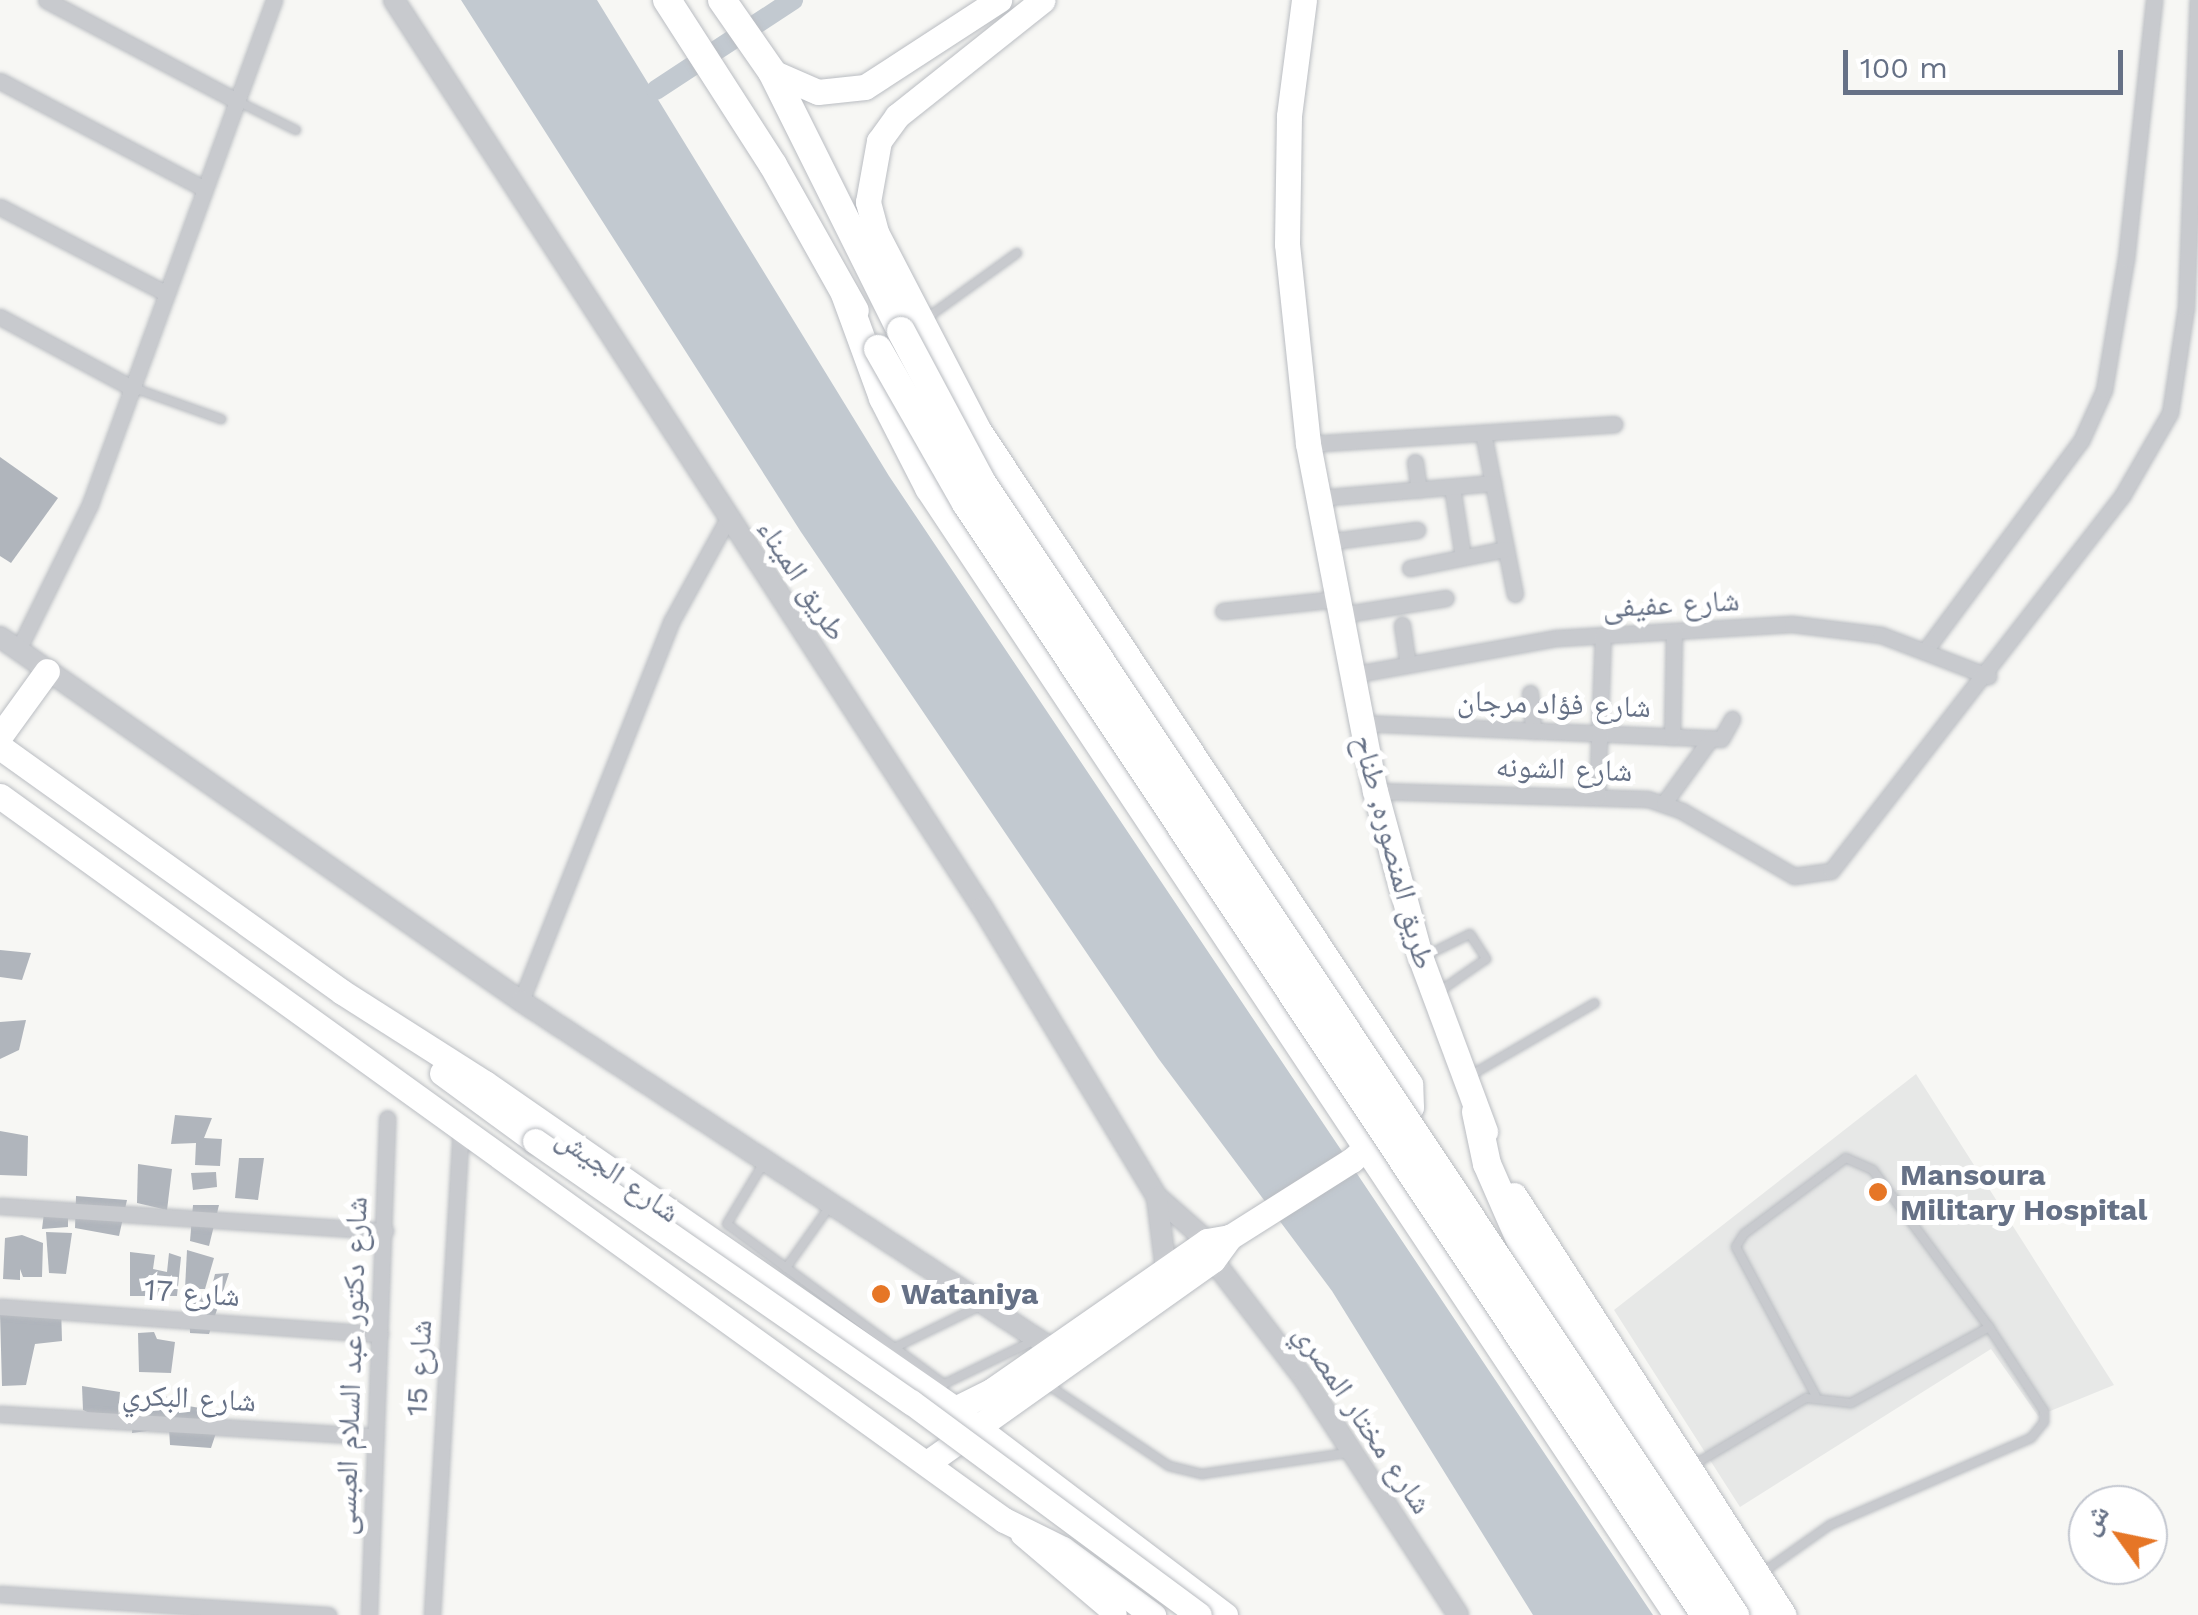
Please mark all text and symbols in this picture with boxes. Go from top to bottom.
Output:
scale bar [1848,30,2128,92]
text: 100 m [1860,50,1948,85]
street label: طريق الميناء [749,512,855,648]
street label: شارع عفيفى [1602,582,1740,626]
street label: شارع فؤاد مرجان [1457,683,1651,725]
street label: طريق المنصوره, طناح [1345,731,1443,973]
street label: شارع الشونه [1495,749,1633,789]
street label: شارع الجيش [549,1120,687,1230]
place label: Mansoura Military Hospital [1900,1157,2148,1228]
marker: Mansoura Military Hospital [1865,1179,1891,1205]
street label: شارع دكتور عبد السلام العبسى [327,1196,375,1536]
street label: شارع 17 [143,1272,241,1314]
place label: Wataniya [901,1276,1038,1312]
marker: Wataniya [870,1283,892,1305]
street label: شارع مختار المصري [1286,1317,1440,1521]
street label: شارع 15 [399,1319,439,1417]
street label: شارع البكري [121,1377,257,1419]
north arrow [2068,1485,2168,1585]
text: ش [2072,1498,2116,1541]

